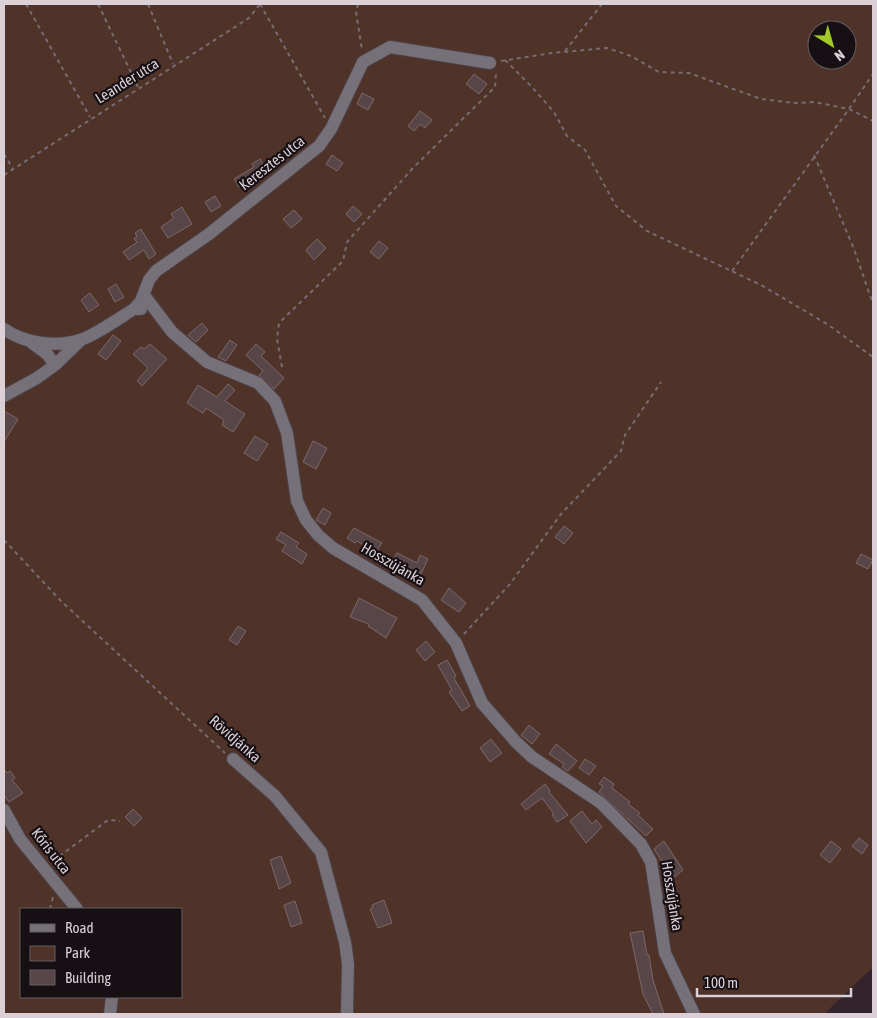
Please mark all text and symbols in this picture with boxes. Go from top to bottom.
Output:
north arrow [807,20,857,70]
text: N [832,47,848,64]
street label: Leander utca [92,54,161,107]
street label: Keresztes utca [236,132,308,193]
street label: Hosszújánka [359,539,428,589]
street label: Rövidjánka [206,712,264,766]
street label: Kőris utca [28,824,75,877]
street label: Hosszújánka [659,860,686,932]
legend [20,908,182,998]
text: Road [65,919,94,936]
text: Park [65,944,90,961]
scale bar [697,966,851,998]
text: Building [65,969,111,986]
text: 100 m [704,974,738,991]

